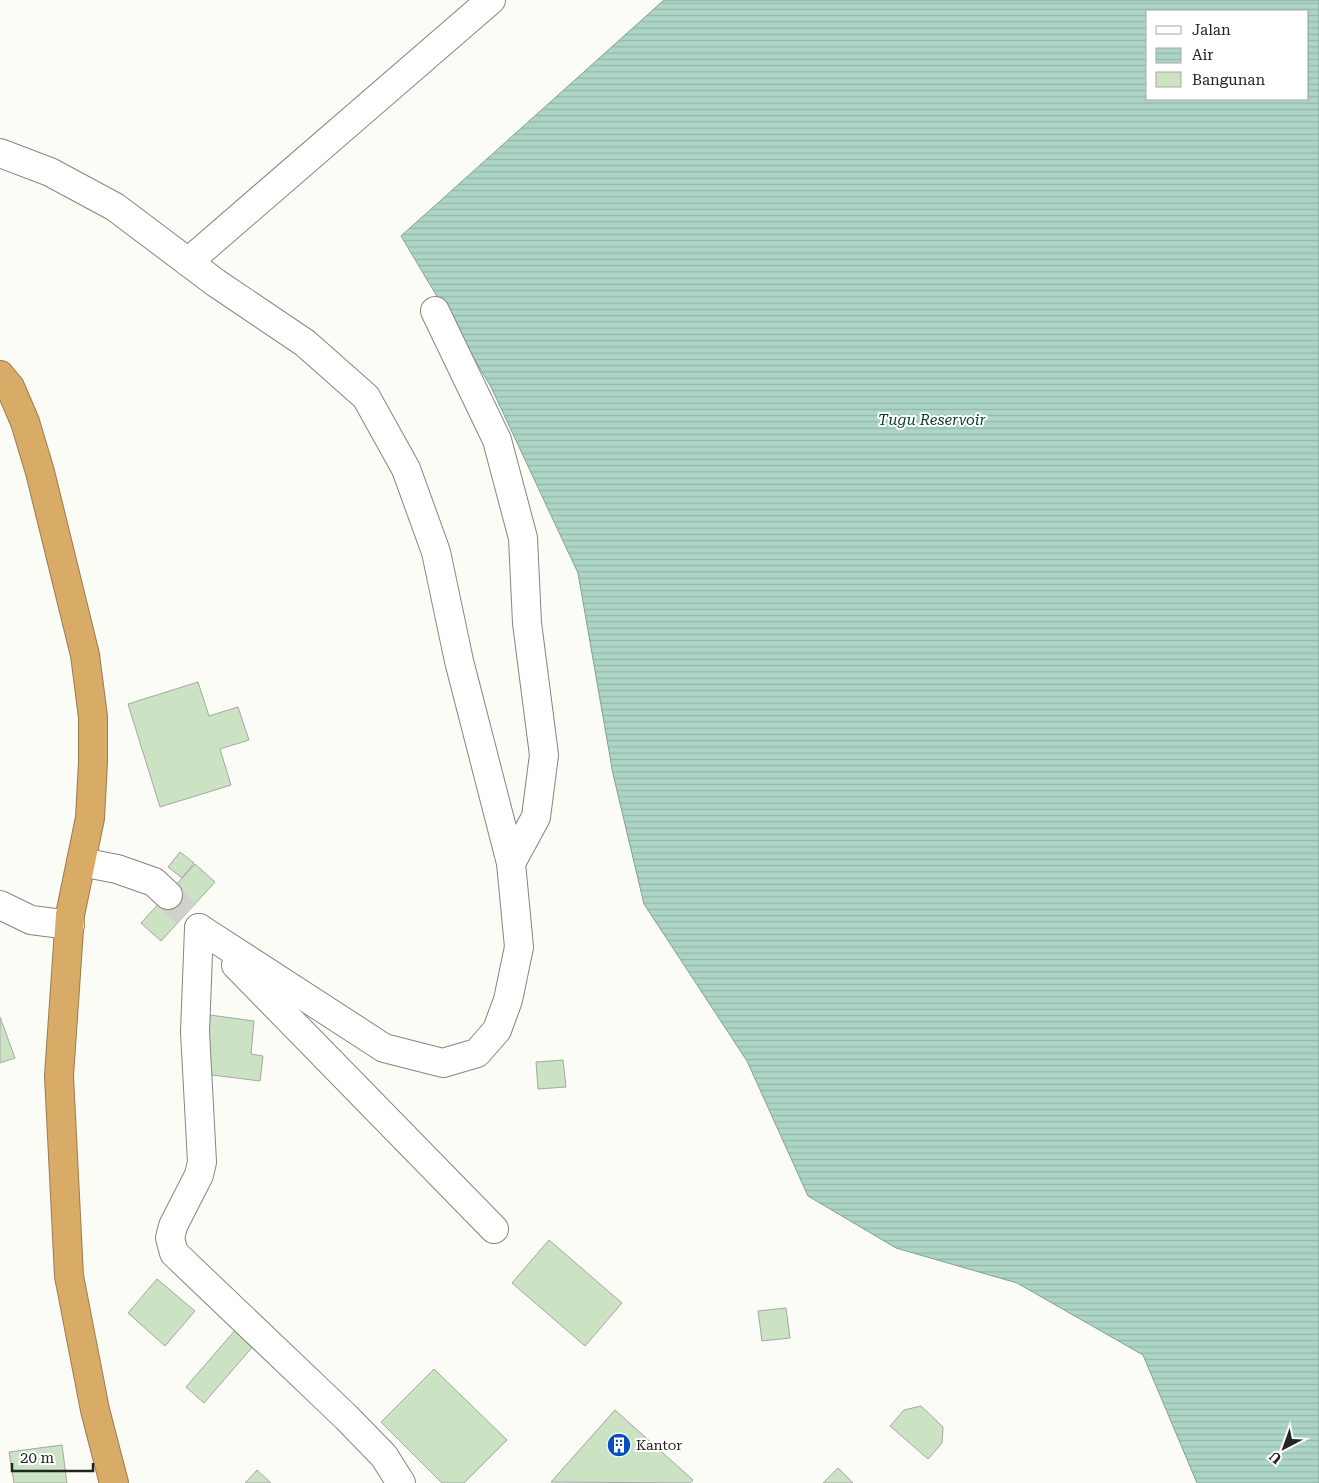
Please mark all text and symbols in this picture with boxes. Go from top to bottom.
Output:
legend [1146,10,1309,100]
text: Jalan [1192,21,1231,39]
text: Air [1192,46,1213,64]
text: Bangunan [1192,71,1265,89]
water label: Tugu Reservoir [878,411,987,429]
north arrow [1259,1423,1309,1473]
building icon: Kantor [606,1432,632,1458]
place label: Kantor [636,1437,682,1453]
scale bar [12,1440,94,1472]
text: U [1266,1448,1285,1467]
text: 20 m [20,1449,55,1467]

